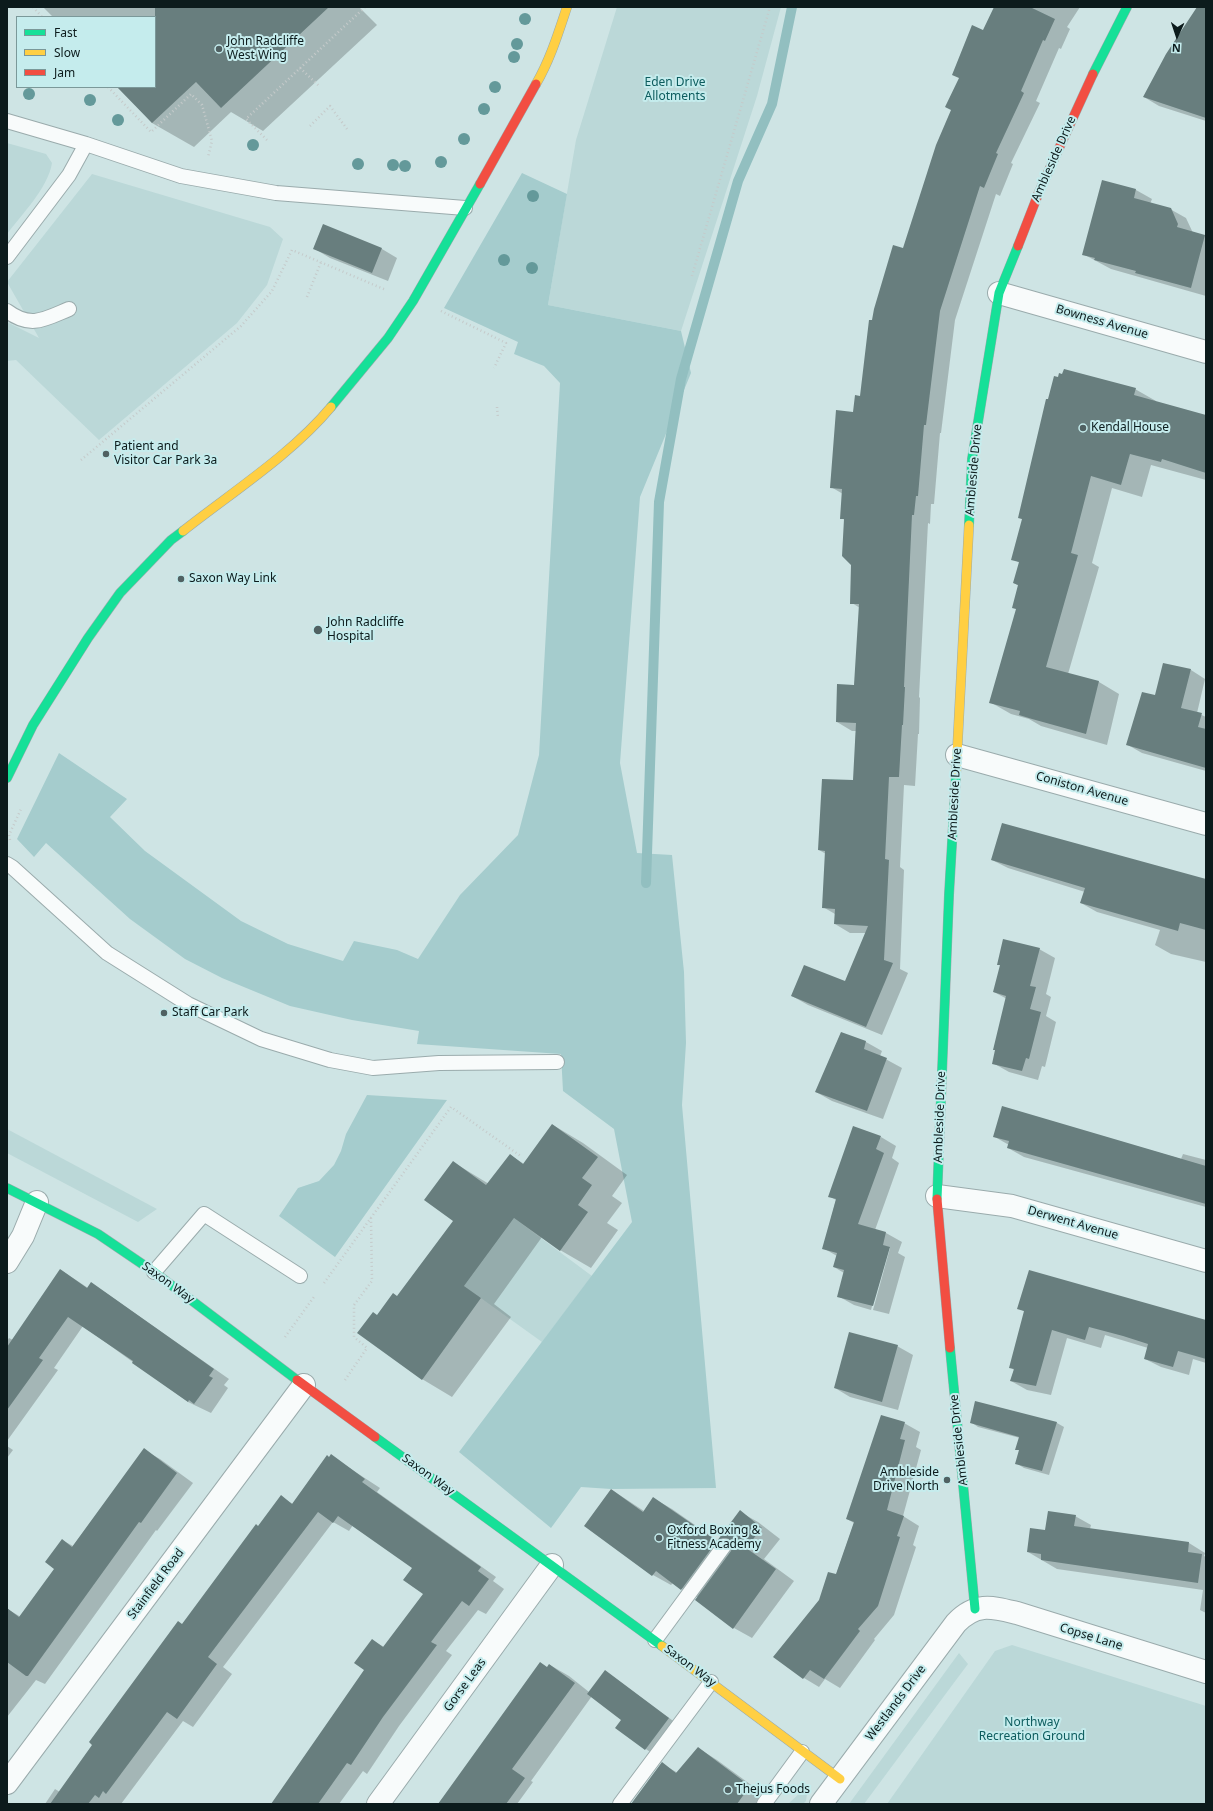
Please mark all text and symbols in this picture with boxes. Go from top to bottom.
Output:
legend [16,16,156,88]
north arrow [1157,16,1197,56]
text: Fast [54,24,77,41]
place label: John Radcliffe West Wing [227,35,304,63]
text: N [1171,41,1181,56]
text: Slow [54,44,80,61]
marker: John Radcliffe West Wing [214,44,224,54]
text: Jam [54,64,75,81]
park label: Eden Drive Allotments [644,76,706,104]
street label: Ambleside Drive [1029,114,1079,204]
street label: Bowness Avenue [1054,302,1150,342]
place label: Kendal House [1091,421,1169,435]
marker: Kendal House [1078,423,1088,433]
street label: Ambleside Drive [963,424,985,516]
place label: Patient and Visitor Car Park 3a [114,440,217,468]
marker: Patient and Visitor Car Park 3a [101,449,111,459]
place label: Saxon Way Link [189,572,276,586]
marker: Saxon Way Link [176,574,186,584]
place label: John Radcliffe Hospital [327,616,404,644]
marker: John Radcliffe Hospital [312,624,324,636]
street label: Ambleside Drive [945,748,965,840]
street label: Coniston Avenue [1034,769,1130,809]
place label: Staff Car Park [172,1006,249,1020]
marker: Staff Car Park [159,1008,169,1018]
street label: Ambleside Drive [931,1071,949,1163]
street label: Derwent Avenue [1026,1203,1120,1243]
street label: Saxon Way [139,1259,197,1307]
street label: Ambleside Drive [947,1394,971,1486]
street label: Saxon Way [399,1451,457,1499]
place label: Ambleside Drive North [873,1466,939,1494]
marker: Ambleside Drive North [942,1475,952,1485]
place label: Oxford Boxing & Fitness Academy [667,1524,761,1552]
marker: Oxford Boxing & Fitness Academy [654,1533,664,1543]
street label: Stainfield Road [125,1546,187,1622]
street label: Copse Lane [1058,1621,1124,1653]
street label: Saxon Way [661,1642,719,1690]
street label: Gorse Leas [441,1656,489,1714]
street label: Westlands Drive [863,1662,929,1744]
park label: Northway Recreation Ground [979,1716,1085,1744]
place label: Thejus Foods [736,1783,810,1797]
marker: Thejus Foods [723,1785,733,1795]

